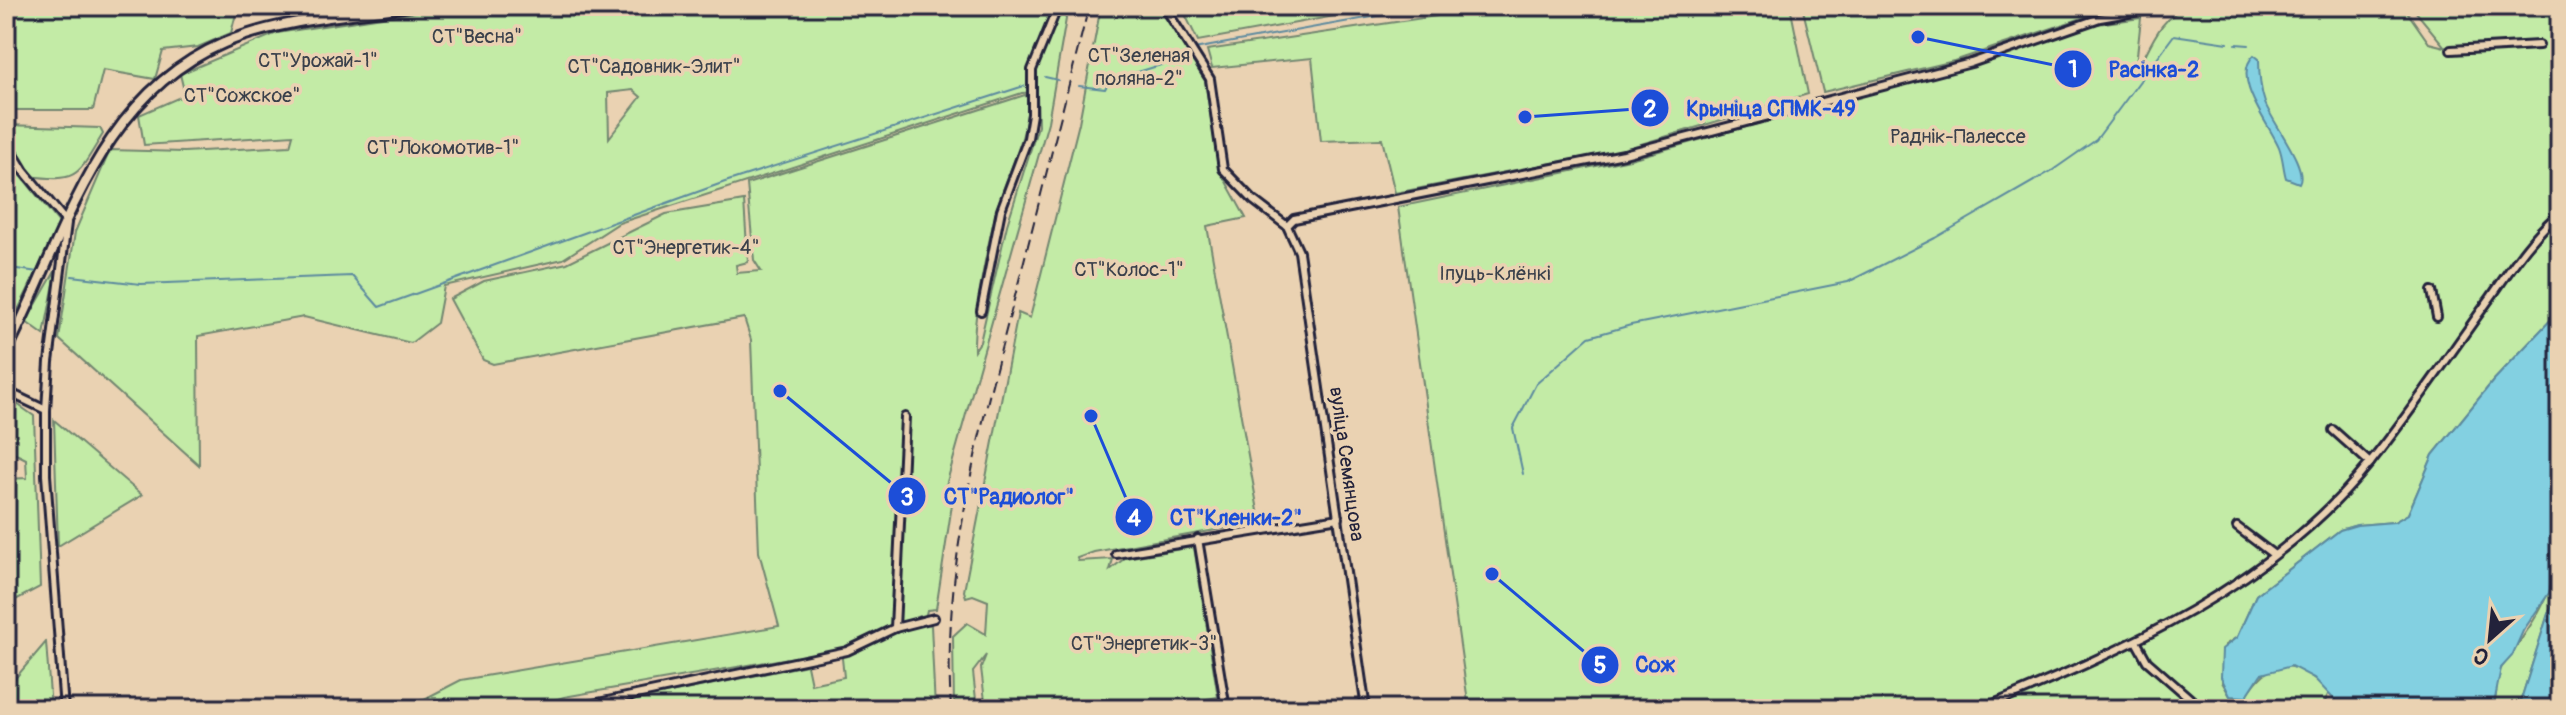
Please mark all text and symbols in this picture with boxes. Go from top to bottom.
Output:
park label: СТ"Весна" [432,24,522,49]
park label: СТ"Зеленая поляна-2" [1088,43,1190,91]
callout: Расінка-2 [2053,46,2215,92]
park label: СТ"Урожай-1" [258,48,378,73]
park label: СТ"Садовник-Элит" [567,54,741,79]
text: 1 [2068,55,2078,84]
text: Расінка-2 [2109,56,2199,84]
park label: СТ"Сожское" [184,83,300,108]
callout: Крыніца СПМК-49 [1630,85,1872,131]
text: 2 [1643,95,1657,124]
text: Крыніца СПМК-49 [1686,95,1856,123]
park label: Раднік-Палессе [1890,124,2026,149]
park label: СТ"Локомотив-1" [367,135,519,160]
park label: СТ"Энергетик-4" [613,235,760,260]
park label: СТ"Колос-1" [1074,257,1184,282]
park label: Іпуць-Клёнкі [1439,261,1551,286]
street label: вуліца Семянцова [1324,385,1370,543]
callout: СТ"Радиолог" [887,473,1090,519]
text: 3 [900,483,914,512]
text: СТ"Радиолог" [944,483,1074,511]
callout: СТ"Кленки-2" [1114,494,1319,540]
text: 4 [1127,504,1141,533]
text: СТ"Кленки-2" [1170,504,1302,532]
north arrow [2450,599,2530,679]
park label: СТ"Энергетик-3" [1071,631,1217,656]
text: С [2469,640,2494,671]
callout: Сож [1580,642,1691,688]
text: 5 [1593,651,1607,680]
text: Сож [1635,651,1676,679]

